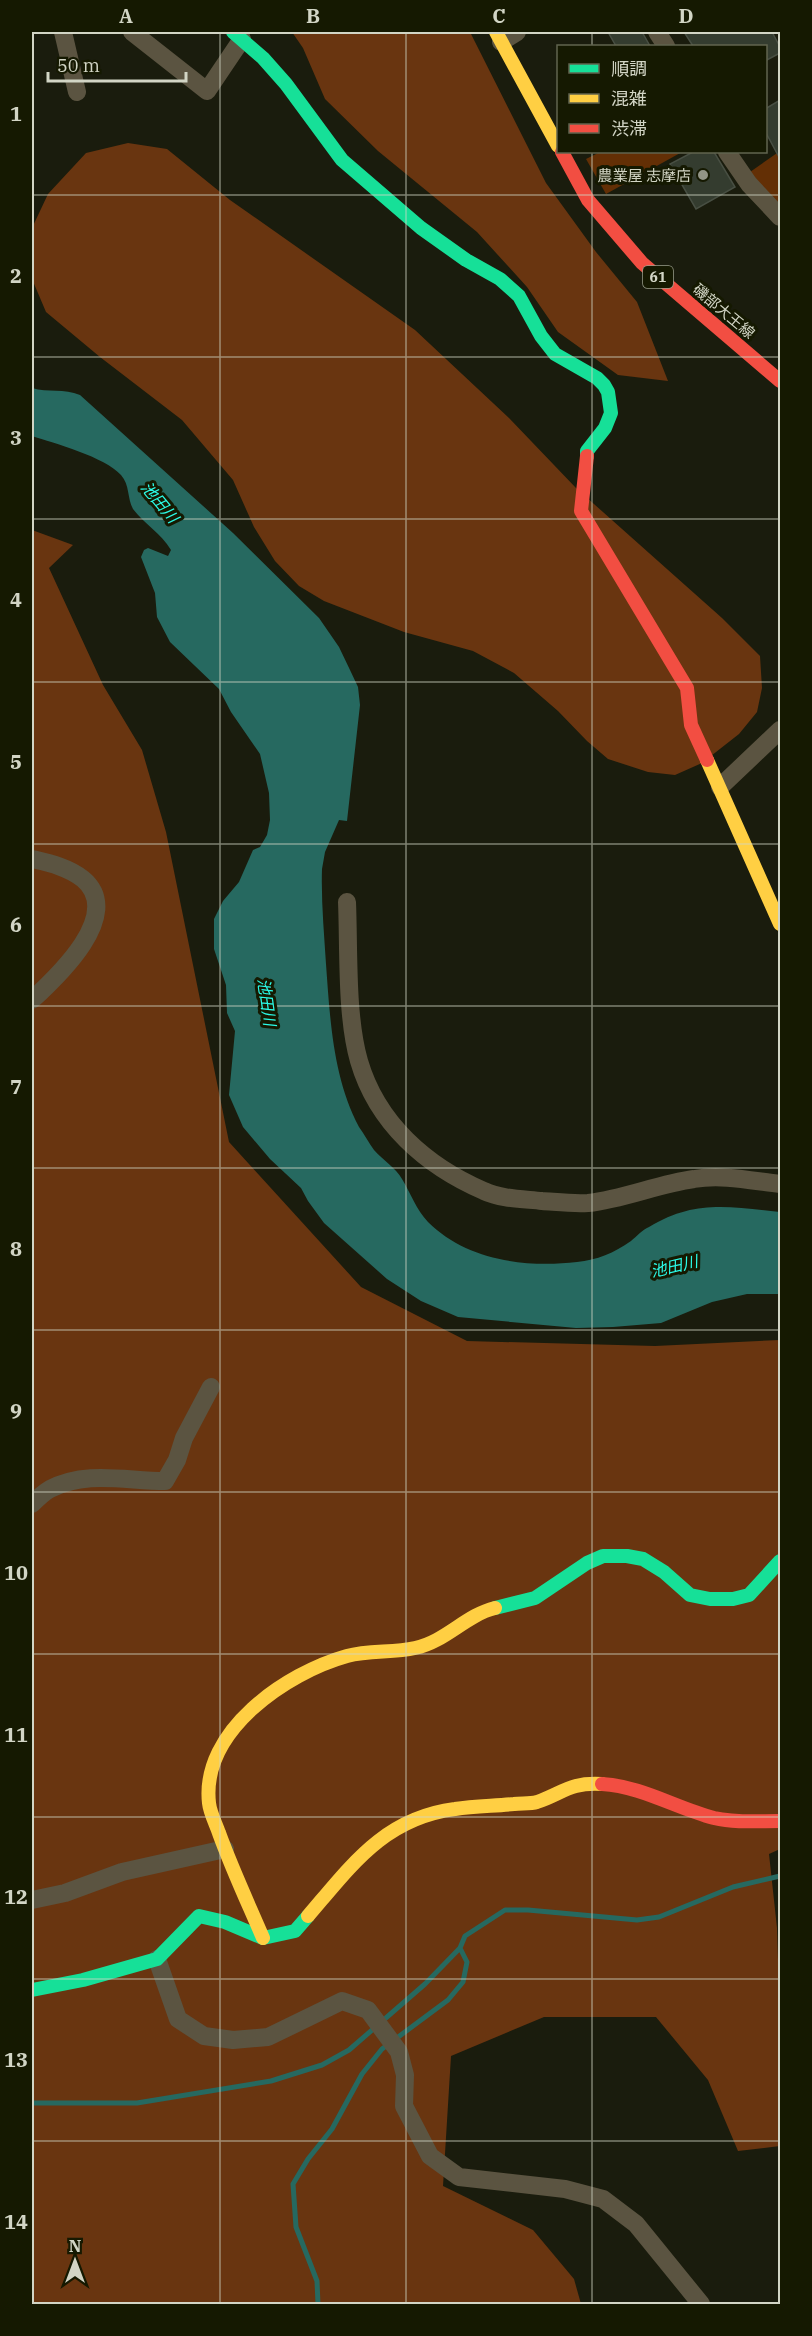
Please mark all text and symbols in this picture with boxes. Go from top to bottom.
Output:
text: A [119,2,133,29]
text: B [306,2,320,29]
text: C [492,2,506,29]
text: D [678,2,694,29]
scale bar [48,45,186,83]
legend [557,45,767,153]
text: 50 m [57,54,100,77]
text: 順調 [611,57,647,80]
text: 混雑 [611,87,647,110]
text: 1 [10,100,22,127]
text: 渋滞 [611,117,647,140]
place label: 農業屋 志摩店 [598,166,691,185]
marker: 農業屋 志摩店 [696,168,710,182]
text: 2 [10,262,22,289]
road number: 61 [643,266,673,288]
street label: 磯部大王線 [689,280,759,342]
text: 3 [10,424,22,451]
water label: 池田川 [137,477,184,528]
text: 4 [10,586,22,613]
text: 5 [10,748,22,775]
text: 6 [10,911,22,938]
water label: 池田川 [254,977,281,1029]
text: 7 [10,1073,22,1100]
text: 8 [10,1235,22,1262]
water label: 池田川 [648,1250,702,1281]
text: 9 [10,1397,22,1424]
text: 10 [4,1559,28,1586]
text: 11 [4,1721,28,1748]
text: 12 [4,1883,28,1910]
text: 13 [4,2046,28,2073]
text: 14 [4,2208,28,2235]
north arrow [45,2231,105,2291]
text: N [69,2236,81,2256]

